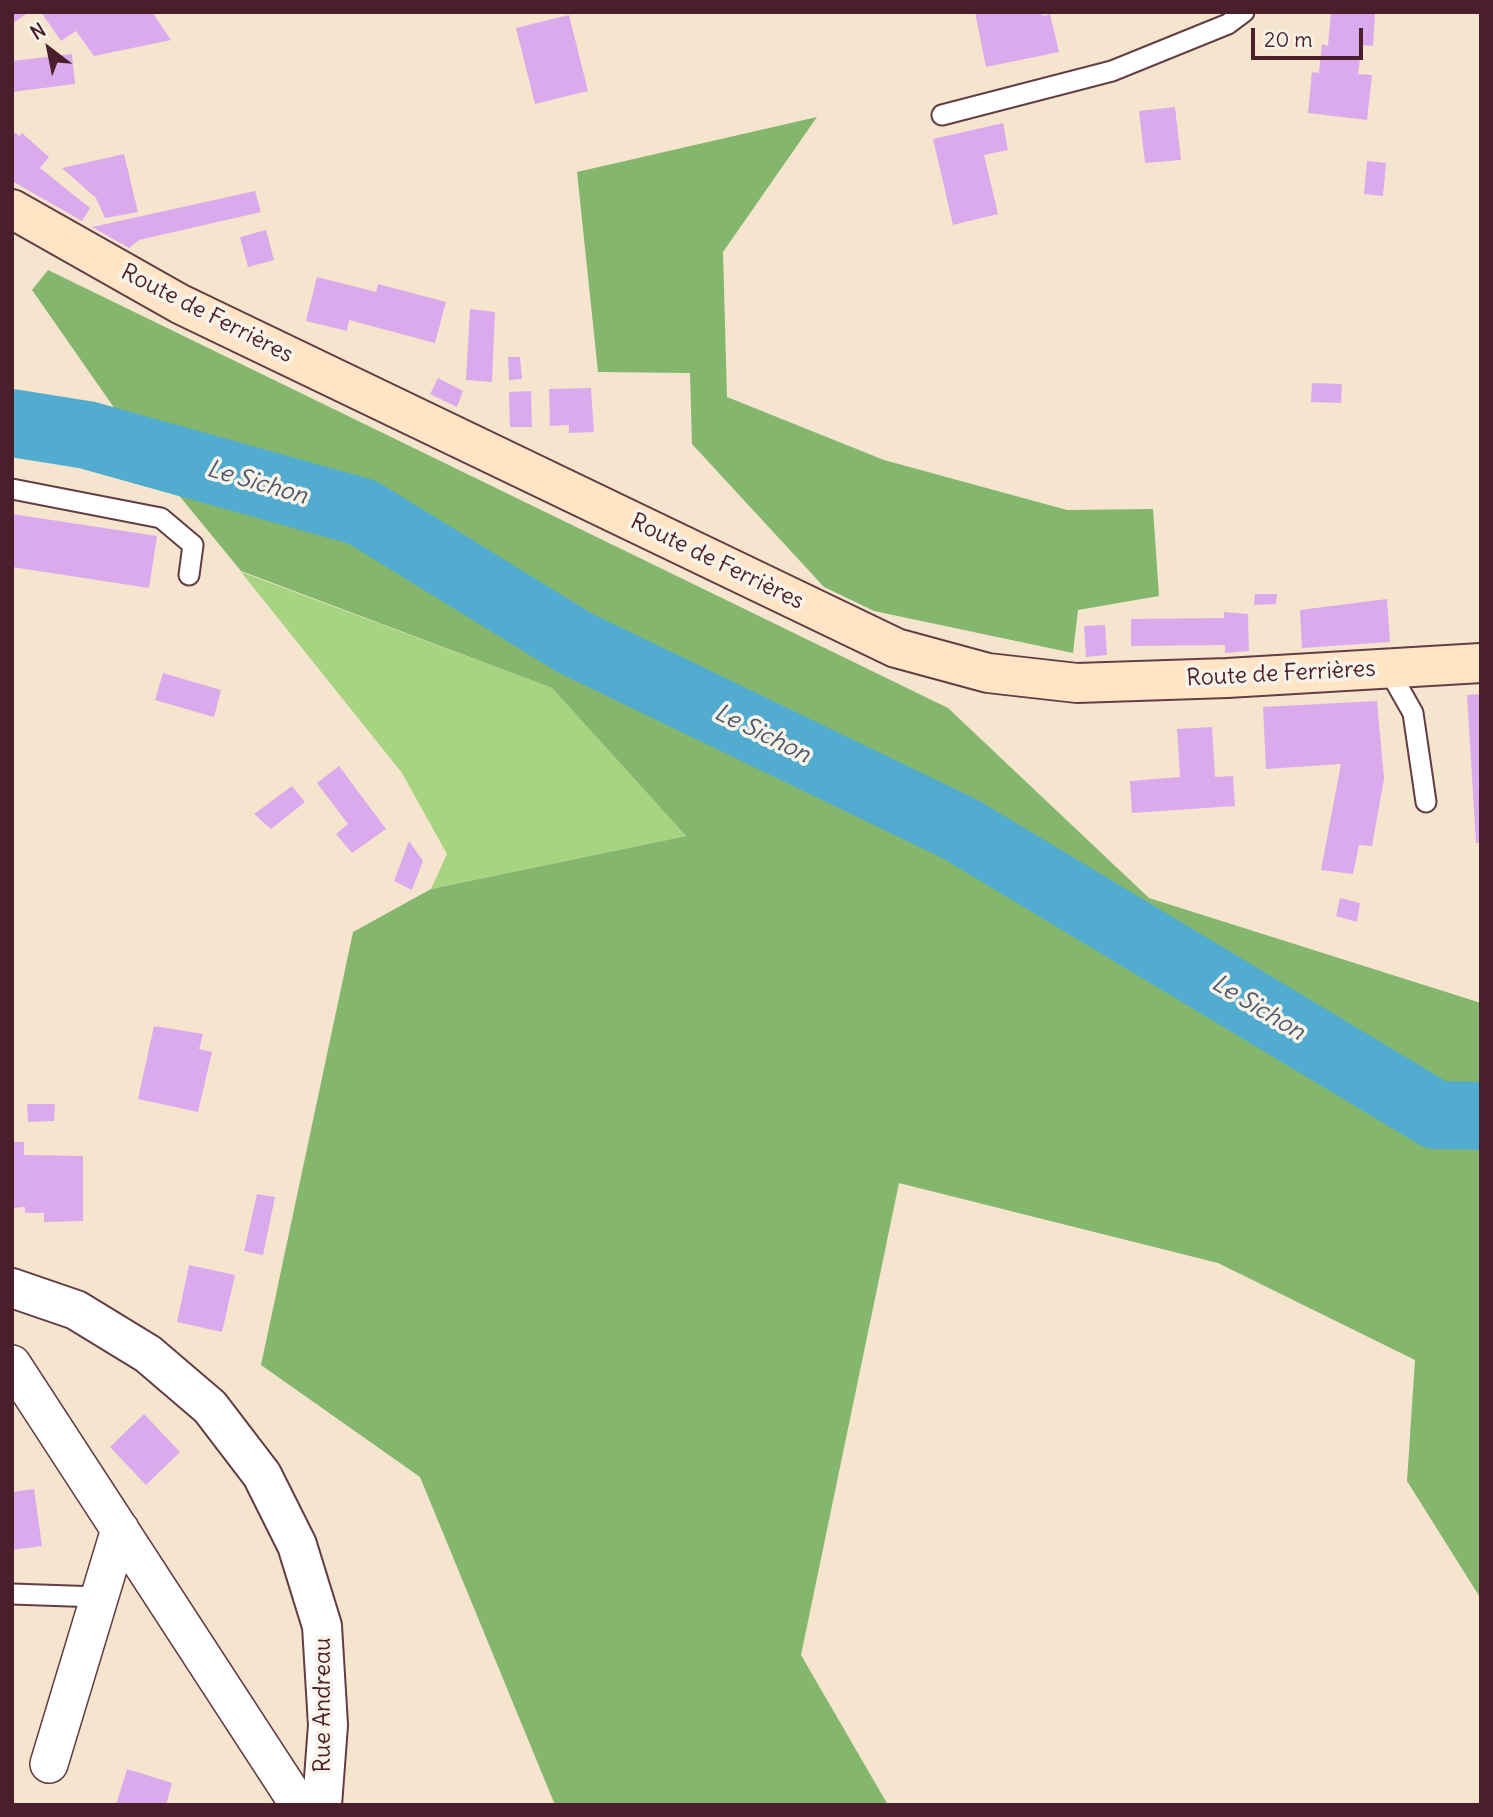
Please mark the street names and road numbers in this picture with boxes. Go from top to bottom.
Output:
street label: Route de Ferrières [116,259,298,369]
street label: Route de Ferrières [626,508,808,616]
street label: Route de Ferrières [1186,655,1376,693]
street label: Rue Andreau [309,1638,337,1772]

